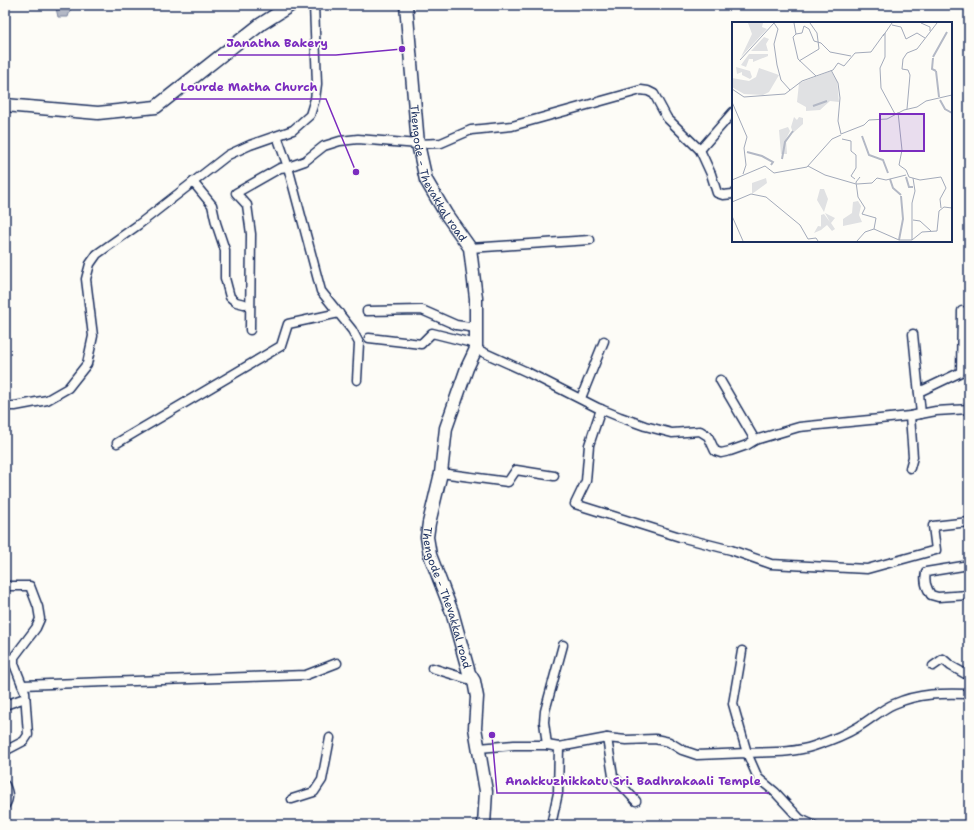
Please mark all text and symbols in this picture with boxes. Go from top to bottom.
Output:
inset map [732,22,952,242]
callout: Janatha Bakery [218,31,336,55]
text: Janatha Bakery [226,35,328,51]
callout: Lourde Matha Church [173,75,326,99]
text: Lourde Matha Church [181,79,317,95]
street label: Thengode - Thevakkal road [407,104,471,245]
street label: Thengode - Thevakkal road [419,526,475,670]
callout: Anakkuzhikkatu Sri. Badhrakaali Temple [497,769,769,793]
text: Anakkuzhikkatu Sri. Badhrakaali Temple [505,773,761,789]

